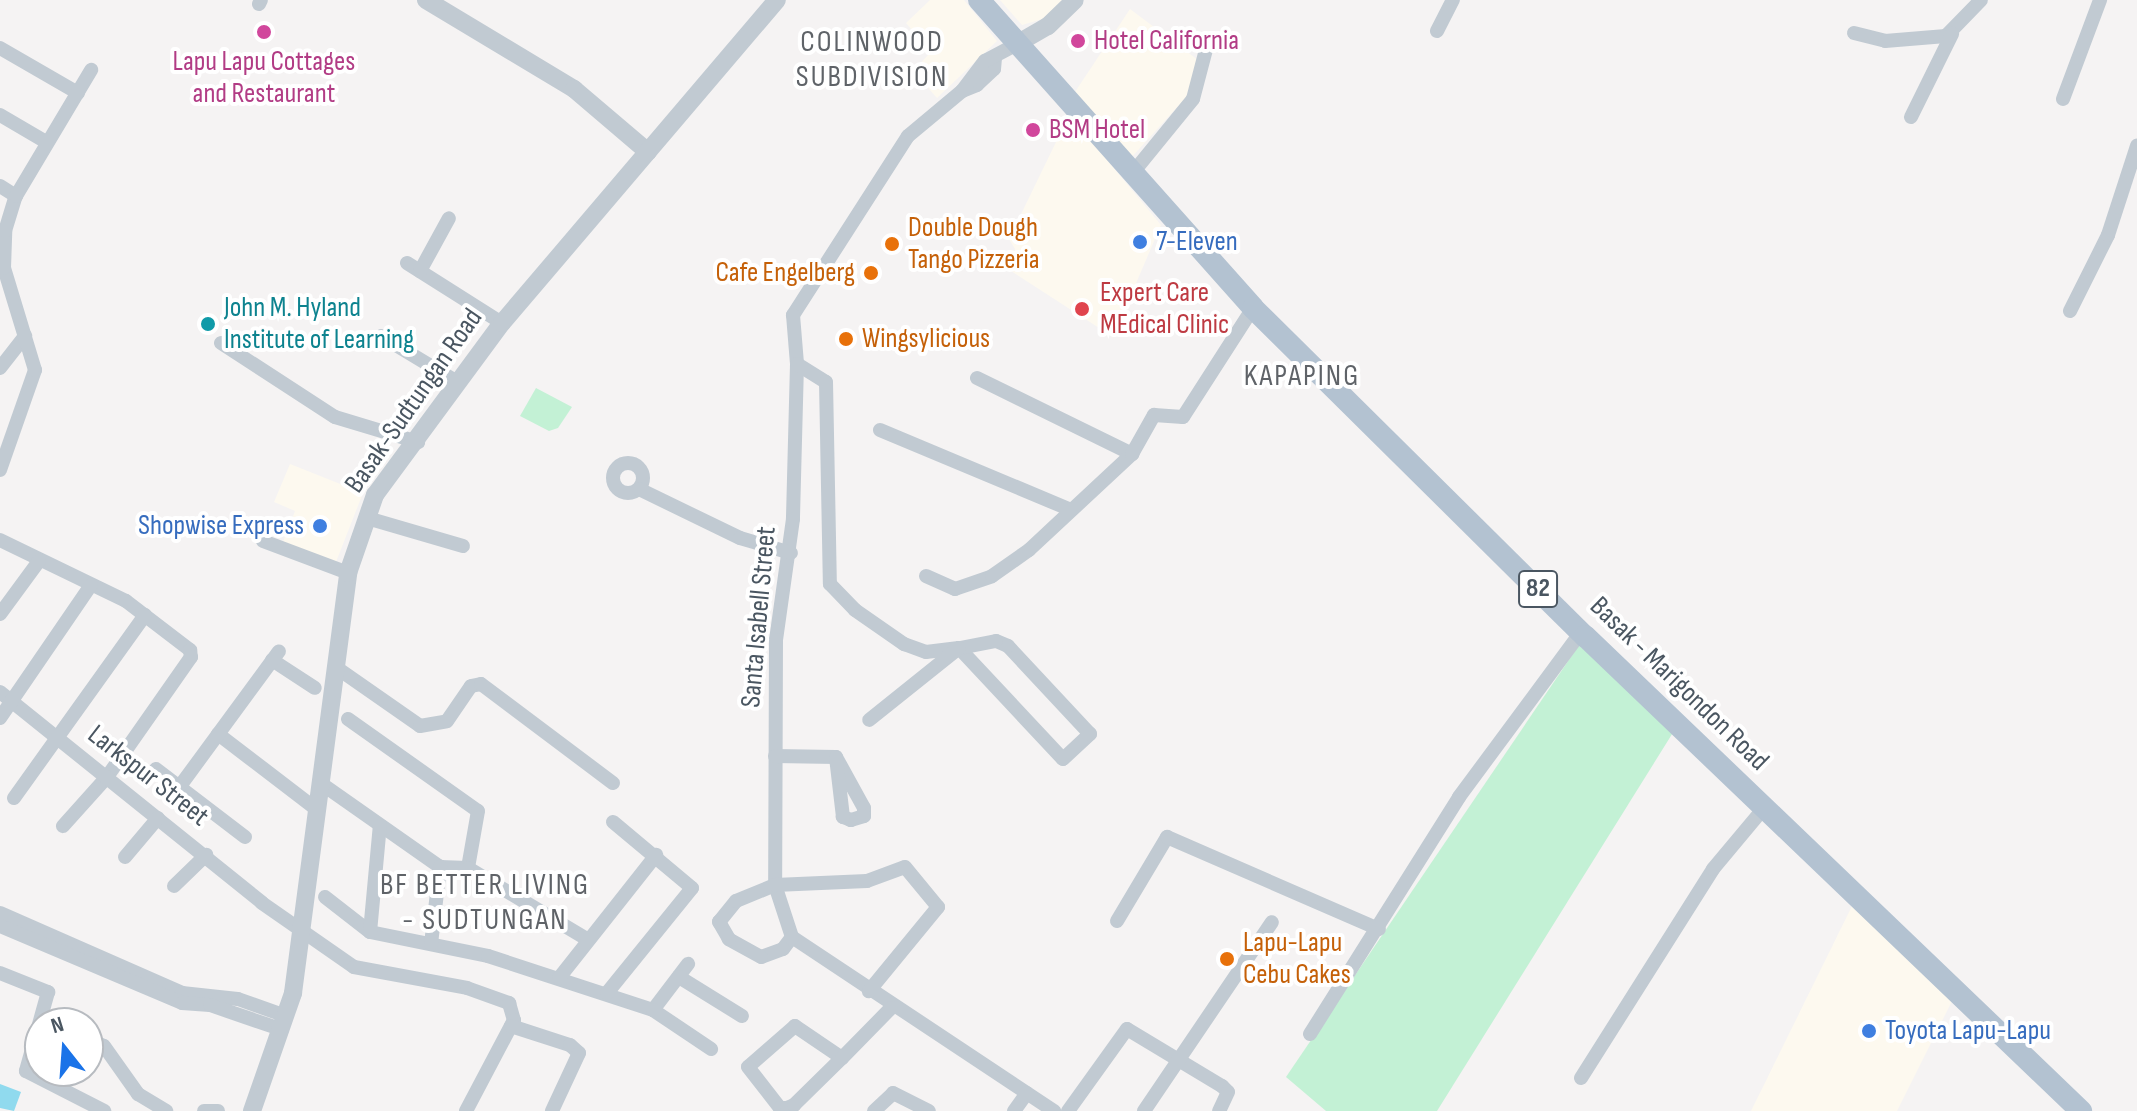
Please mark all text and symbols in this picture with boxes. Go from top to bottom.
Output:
marker: Lapu Lapu Cottages and Restaurant [255,23,273,41]
district label: COLINWOOD SUBDIVISION [796,24,948,94]
place label: Hotel California [1094,24,1239,58]
marker: Hotel California [1069,32,1087,50]
place label: Lapu Lapu Cottages and Restaurant [173,45,355,111]
place label: BSM Hotel [1049,113,1145,147]
marker: BSM Hotel [1024,121,1042,139]
place label: Double Dough Tango Pizzeria [908,211,1039,277]
place label: 7-Eleven [1156,225,1238,259]
marker: 7-Eleven [1131,233,1149,251]
marker: Double Dough Tango Pizzeria [883,235,901,253]
place label: Cafe Engelberg [716,256,855,290]
marker: Cafe Engelberg [862,264,880,282]
place label: Expert Care MEdical Clinic [1100,276,1229,342]
place label: John M. Hyland Institute of Learning [224,291,414,357]
marker: Expert Care MEdical Clinic [1071,298,1093,320]
street label: Basak-Sudtungan Road [338,302,490,500]
marker: John M. Hyland Institute of Learning [199,315,217,333]
place label: Wingsylicious [862,322,990,356]
marker: Wingsylicious [837,330,855,348]
district label: KAPAPING [1244,358,1360,394]
place label: Shopwise Express [138,509,304,543]
marker: Shopwise Express [311,517,329,535]
street label: Santa Isabell Street [734,525,784,709]
road number: 82 [1518,567,1558,611]
street label: Basak - Marigondon Road [1583,590,1775,778]
street label: Larkspur Street [81,718,215,834]
district label: BF BETTER LIVING - SUDTUNGAN [380,867,590,938]
place label: Lapu-Lapu Cebu Cakes [1243,926,1351,992]
marker: Lapu-Lapu Cebu Cakes [1218,950,1236,968]
north arrow [24,1007,104,1087]
text: N [48,1011,67,1040]
place label: Toyota Lapu-Lapu [1885,1014,2051,1048]
marker: Toyota Lapu-Lapu [1860,1022,1878,1040]

